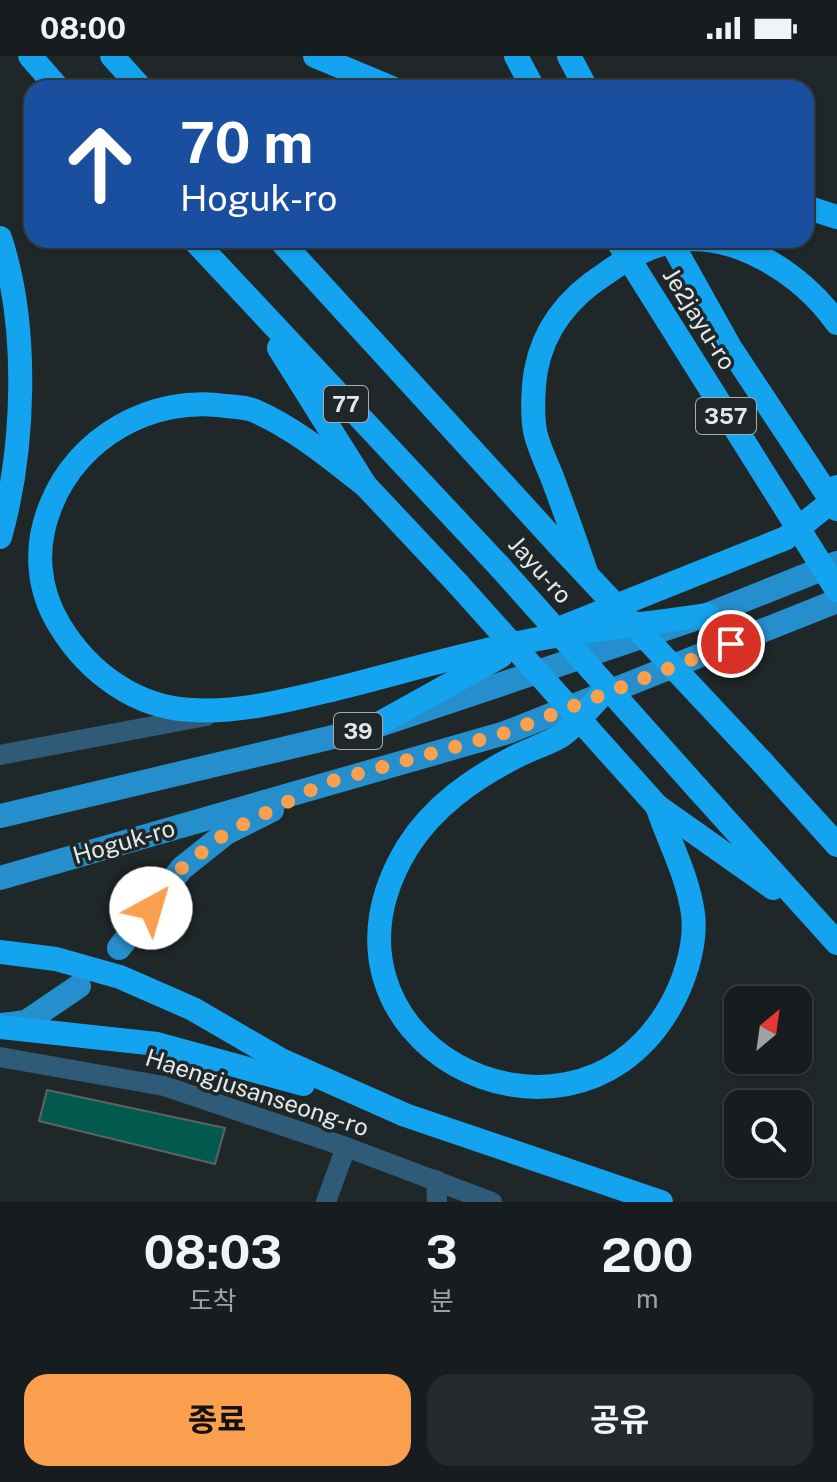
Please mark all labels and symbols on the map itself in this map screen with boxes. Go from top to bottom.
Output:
street label: Je2jayu-ro [658,262,742,375]
road number: 77 [324,386,368,422]
road number: 357 [696,398,756,434]
street label: Jayu-ro [503,530,578,609]
pin [697,610,765,678]
road number: 39 [334,713,382,749]
street label: Hoguk-ro [69,813,178,869]
position arrow [109,866,193,950]
north arrow [724,986,812,1074]
street label: Haengjusanseong-ro [142,1043,372,1141]

